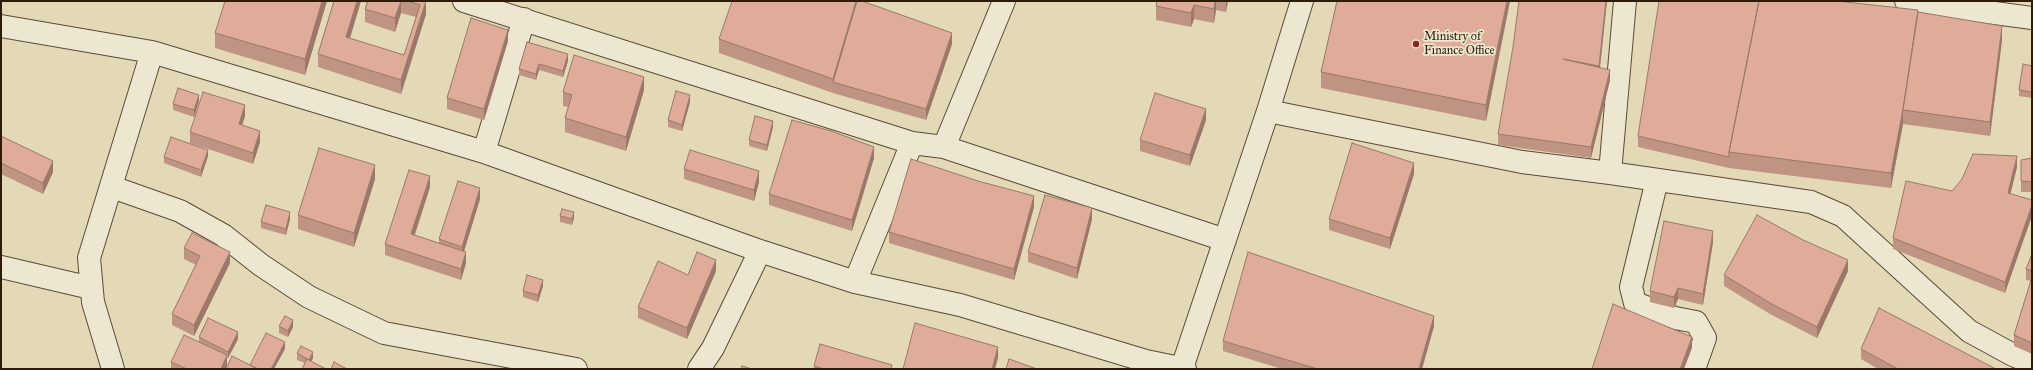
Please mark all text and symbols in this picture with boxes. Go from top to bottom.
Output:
place label: Ministry of Finance Office [1424,30,1495,58]
marker: Ministry of Finance Office [1411,39,1421,49]

